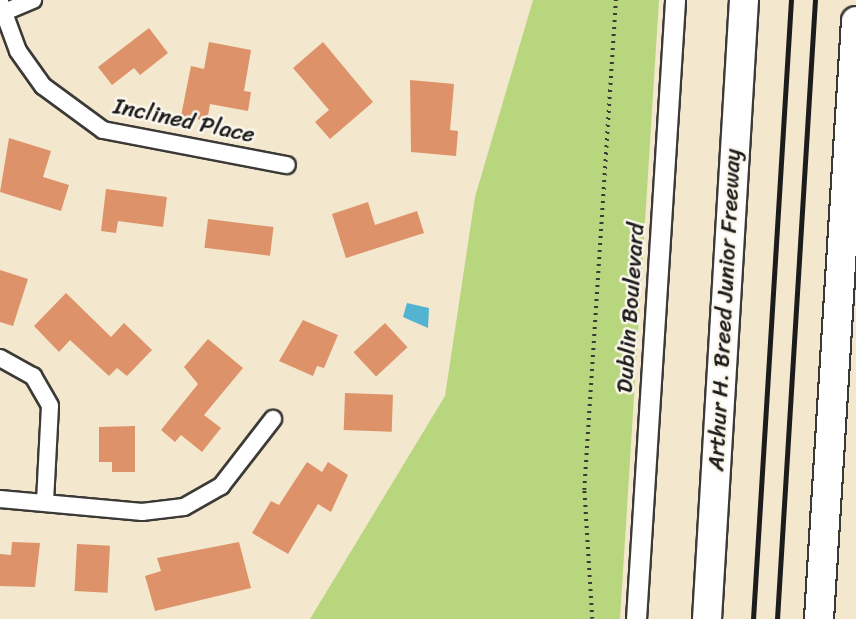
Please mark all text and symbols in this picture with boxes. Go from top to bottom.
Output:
street label: Inclined Place [111,93,257,149]
street label: Arthur H. Breed Junior Freeway [703,148,747,472]
street label: Dublin Boulevard [611,222,651,394]

